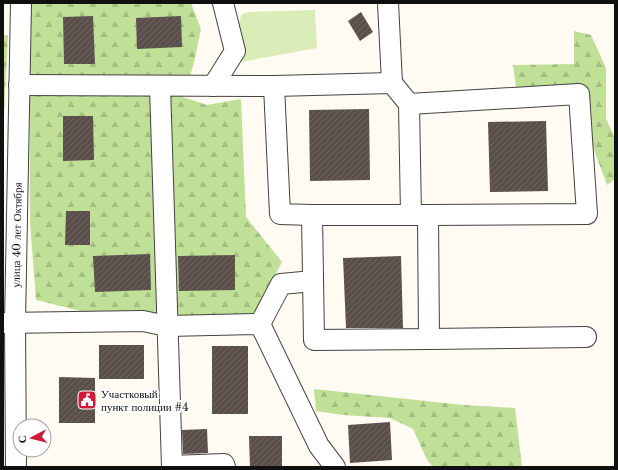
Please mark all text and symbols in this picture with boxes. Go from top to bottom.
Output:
street label: улица 40 лет Октября [9,182,25,288]
place label: Участковый пункт полиции #4 [101,387,189,414]
public building icon: Участковый пункт полиции #4 [76,389,98,411]
north arrow [12,418,52,458]
text: С [15,434,30,444]

